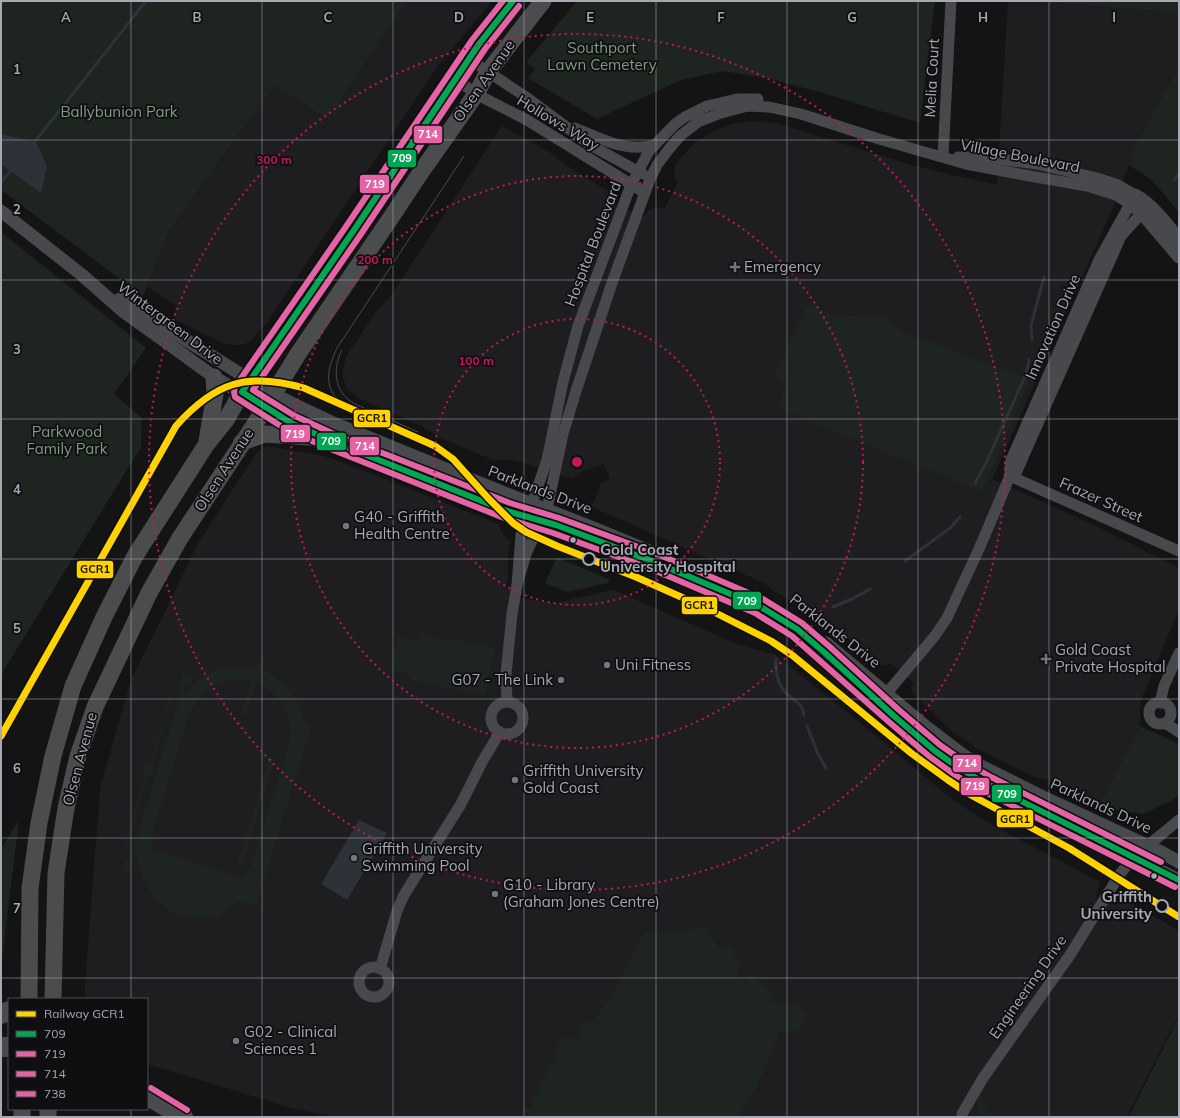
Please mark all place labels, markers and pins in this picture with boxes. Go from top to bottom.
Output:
place label: Emergency [744,257,821,276]
marker: Emergency [729,261,741,273]
centre of rings [570,455,584,469]
place label: G40 - Griffith Health Centre [354,507,450,543]
marker: G40 - Griffith Health Centre [341,521,351,531]
unlabelled marker [568,535,578,545]
place label: Gold Coast University Hospital [600,540,736,576]
marker: Gold Coast University Hospital [582,552,596,566]
place label: Gold Coast Private Hospital [1055,640,1166,676]
marker: Gold Coast Private Hospital [1040,653,1052,665]
place label: Uni Fitness [615,655,691,674]
marker: Uni Fitness [602,660,612,670]
place label: G07 - The Link [452,670,553,689]
marker: G07 - The Link [556,675,566,685]
place label: Griffith University Gold Coast [523,761,643,797]
marker: Griffith University Gold Coast [510,775,520,785]
place label: Griffith University Swimming Pool [362,839,482,875]
marker: Griffith University Swimming Pool [349,853,359,863]
unlabelled marker [1149,871,1159,881]
place label: G10 - Library (Graham Jones Centre) [503,875,660,911]
place label: Griffith University [1081,887,1153,923]
marker: G10 - Library (Graham Jones Centre) [490,889,500,899]
marker: Griffith University [1155,899,1169,913]
place label: G02 - Clinical Sciences 1 [244,1022,337,1058]
marker: G02 - Clinical Sciences 1 [231,1036,241,1046]

